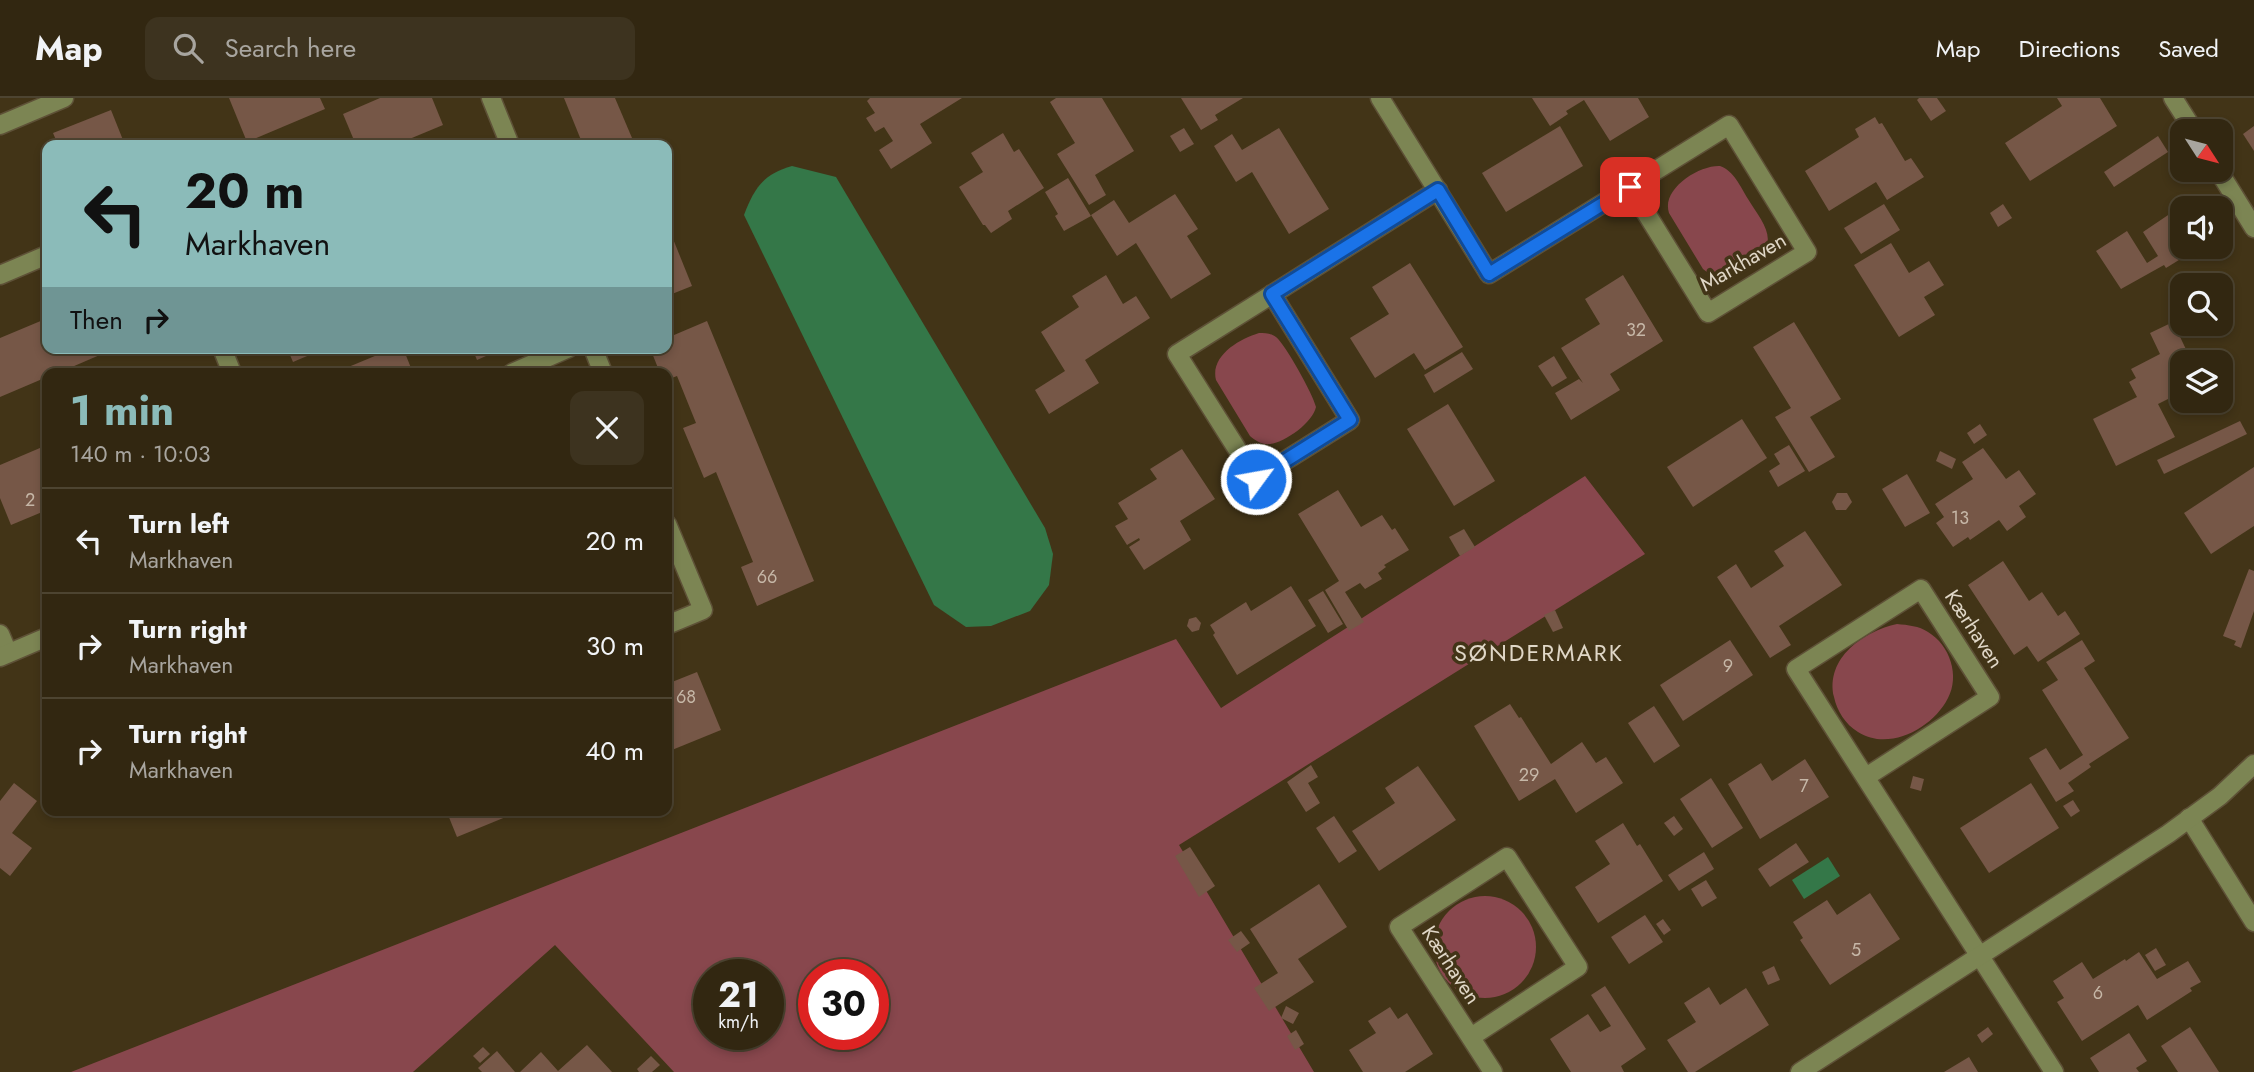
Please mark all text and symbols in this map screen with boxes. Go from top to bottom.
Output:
search box [145,17,635,80]
text: Map [35,25,103,72]
icon: search [169,29,207,67]
text: Search here [225,29,356,67]
text: Map [1936,31,1981,66]
text: Directions [2019,31,2120,66]
text: Saved [2158,31,2219,66]
north arrow [2170,119,2233,182]
map controls [2170,119,2233,413]
text: 20 m [185,156,304,226]
pin [1600,157,1660,217]
icon: left [70,168,161,259]
icon: arrive [1611,168,1649,206]
button: sound [2170,196,2233,259]
text: Markhaven [185,221,330,267]
street label: Markhaven [1694,225,1792,299]
button: search [2170,273,2233,336]
text: Then [70,301,123,339]
icon: right [137,301,175,339]
house number: 32 [1626,317,1646,343]
button: layers [2170,350,2233,413]
text: 1 min [70,380,174,441]
button: close [570,391,644,465]
text: 140 m · 10:03 [70,437,211,471]
position arrow [1219,442,1293,516]
house number: 2 [25,487,35,513]
text: Turn left [129,505,229,543]
house number: 13 [1951,505,1969,531]
icon: left [70,522,108,560]
text: 20 m [586,522,644,560]
text: Markhaven [129,543,233,577]
house number: 66 [757,564,777,590]
street label: Kærhaven [1937,584,2011,674]
text: Turn right [129,610,247,648]
icon: right [70,627,108,665]
text: 30 m [586,627,644,665]
district label: SØNDERMARK [1454,636,1624,670]
text: Markhaven [129,648,233,682]
house number: 9 [1723,653,1733,679]
house number: 68 [676,684,696,710]
text: Turn right [129,715,247,753]
icon: right [70,732,108,770]
text: 40 m [585,732,644,770]
text: Markhaven [129,753,233,787]
house number: 29 [1519,762,1539,788]
house number: 7 [1799,773,1809,799]
street label: Kærhaven [1414,920,1488,1010]
house number: 5 [1851,937,1861,963]
speed limit sign: 30 [798,959,889,1050]
text: 21 [718,970,759,1020]
house number: 6 [2093,980,2103,1006]
text: km/h [718,1009,759,1035]

